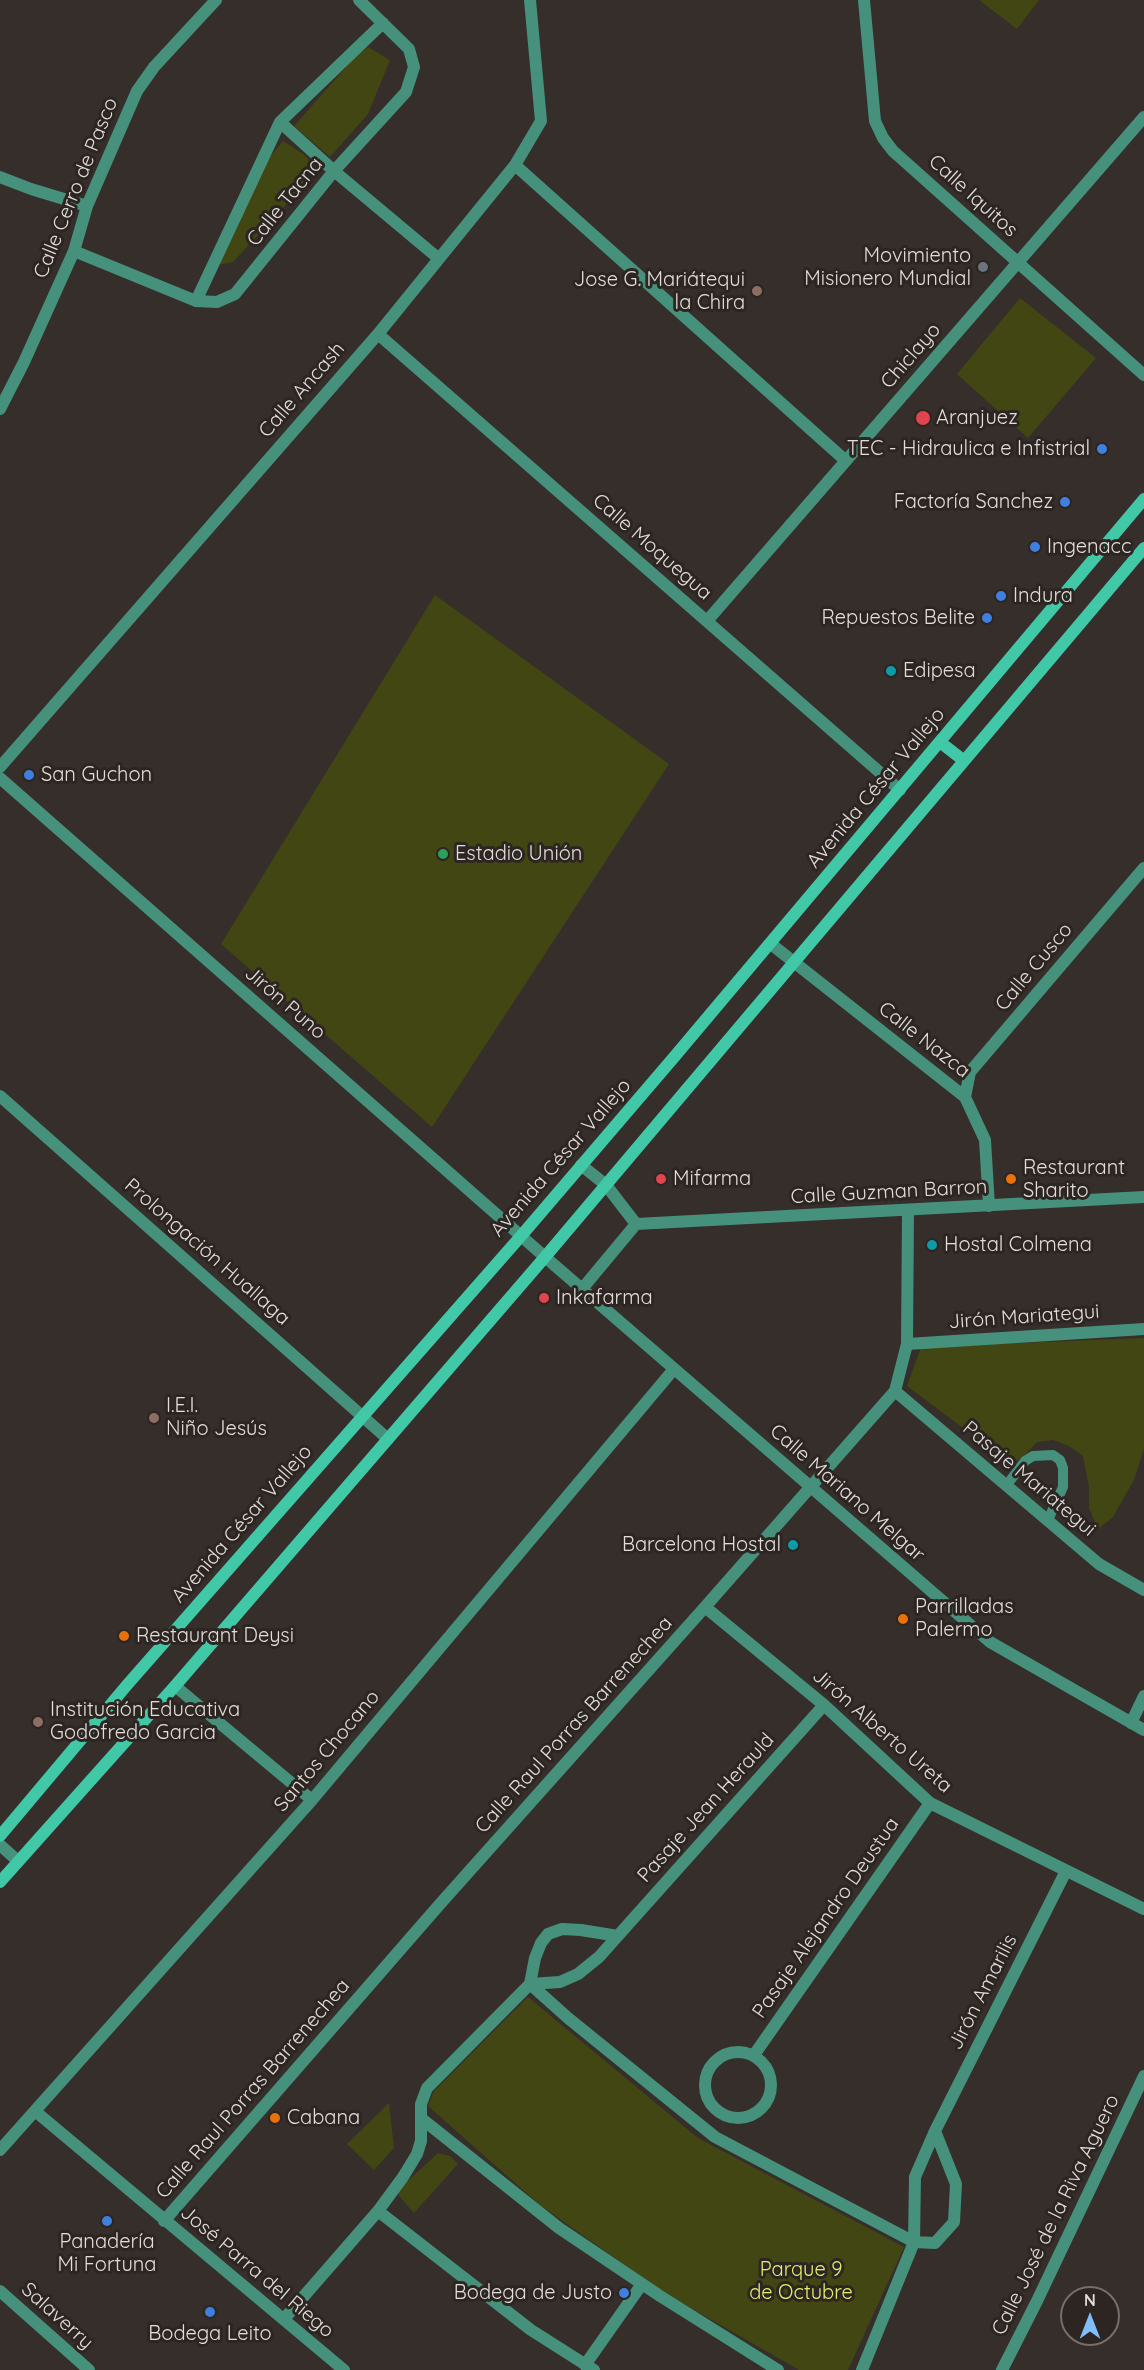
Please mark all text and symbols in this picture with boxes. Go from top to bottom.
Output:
street label: Calle Cerro de Pasco [29,94,123,282]
street label: Calle Iquitos [923,150,1023,242]
street label: Calle Tacna [242,153,328,251]
place label: Movimiento Misionero Mundial [804,244,971,291]
marker: Movimiento Misionero Mundial [976,260,990,274]
place label: Jose G. Mariátequi la Chira [574,268,745,315]
marker: Jose G. Mariátequi la Chira [750,284,764,298]
street label: Chiclayo [876,318,946,394]
street label: Calle Ancash [254,337,350,443]
place label: Aranjuez [936,406,1018,430]
marker: Aranjuez [914,409,932,427]
place label: TEC - Hidraulica e Infistrial [847,437,1090,461]
marker: TEC - Hidraulica e Infistrial [1095,442,1109,456]
street label: Calle Moquegua [587,489,717,605]
place label: Factoría Sanchez [894,490,1053,514]
marker: Factoría Sanchez [1058,495,1072,509]
place label: Ingenacc [1047,535,1131,559]
marker: Ingenacc [1028,540,1042,554]
place label: Indura [1013,584,1073,608]
marker: Indura [994,589,1008,603]
place label: Repuestos Belite [821,606,975,630]
marker: Repuestos Belite [980,611,994,625]
place label: Edipesa [903,659,976,683]
marker: Edipesa [884,664,898,678]
street label: Avenida César Vallejo [802,703,950,873]
place label: San Guchon [41,763,152,787]
marker: San Guchon [22,768,36,782]
place label: Estadio Unión [455,842,582,866]
marker: Estadio Unión [436,847,450,861]
street label: Calle Cusco [990,918,1078,1016]
street label: Jirón Puno [240,961,330,1045]
street label: Calle Nazca [873,997,975,1083]
street label: Avenida César Vallejo [486,1074,636,1242]
place label: Restaurant Sharito [1023,1156,1125,1203]
place label: Mifarma [673,1167,751,1191]
marker: Mifarma [654,1172,668,1186]
marker: Restaurant Sharito [1004,1172,1018,1186]
street label: Prolongación Huallaga [119,1174,295,1330]
street label: Calle Guzman Barron [790,1175,988,1209]
place label: Hostal Colmena [944,1233,1092,1257]
marker: Hostal Colmena [925,1238,939,1252]
place label: Inkafarma [556,1286,653,1310]
marker: Inkafarma [537,1291,551,1305]
street label: Jirón Mariategui [948,1300,1100,1334]
place label: I.E.I. Niño Jesús [166,1394,267,1441]
marker: I.E.I. Niño Jesús [147,1411,161,1425]
street label: Pasaje Mariategui [958,1416,1100,1542]
street label: Calle Mariano Melgar [765,1419,929,1567]
street label: Avenida César Vallejo [167,1440,317,1608]
place label: Barcelona Hostal [622,1533,781,1557]
marker: Barcelona Hostal [786,1538,800,1552]
place label: Parrilladas Palermo [915,1595,1014,1642]
street label: Calle Raul Porras Barrenechea [470,1612,678,1838]
marker: Parrilladas Palermo [896,1612,910,1626]
place label: Restaurant Deysi [136,1624,294,1648]
marker: Restaurant Deysi [117,1629,131,1643]
street label: Jirón Alberto Ureta [807,1664,957,1798]
street label: Santos Chocano [269,1685,385,1817]
place label: Institución Educativa Godofredo Garcia [50,1698,240,1745]
marker: Institución Educativa Godofredo Garcia [31,1715,45,1729]
street label: Pasaje Jean Herauld [633,1728,779,1888]
street label: Pasaje Alejandro Deustua [748,1813,904,2023]
street label: Jirón Amarilis [944,1930,1022,2054]
street label: Calle Raul Porras Barrenechea [151,1974,355,2204]
street label: Calle José de la Riva Aguero [987,2091,1125,2339]
place label: Cabana [287,2106,360,2130]
marker: Cabana [268,2111,282,2125]
street label: José Parra del Riego [175,2201,339,2343]
marker: Panadería Mi Fortuna [100,2214,114,2228]
place label: Panadería Mi Fortuna [58,2230,156,2277]
park label: Parque 9 de Octubre [749,2258,853,2305]
street label: Salaverry [16,2278,98,2354]
place label: Bodega de Justo [454,2281,612,2305]
marker: Bodega de Justo [617,2286,631,2300]
north arrow [1060,2286,1120,2346]
text: N [1084,2290,1096,2310]
marker: Bodega Leito [203,2305,217,2319]
place label: Bodega Leito [148,2322,272,2346]

